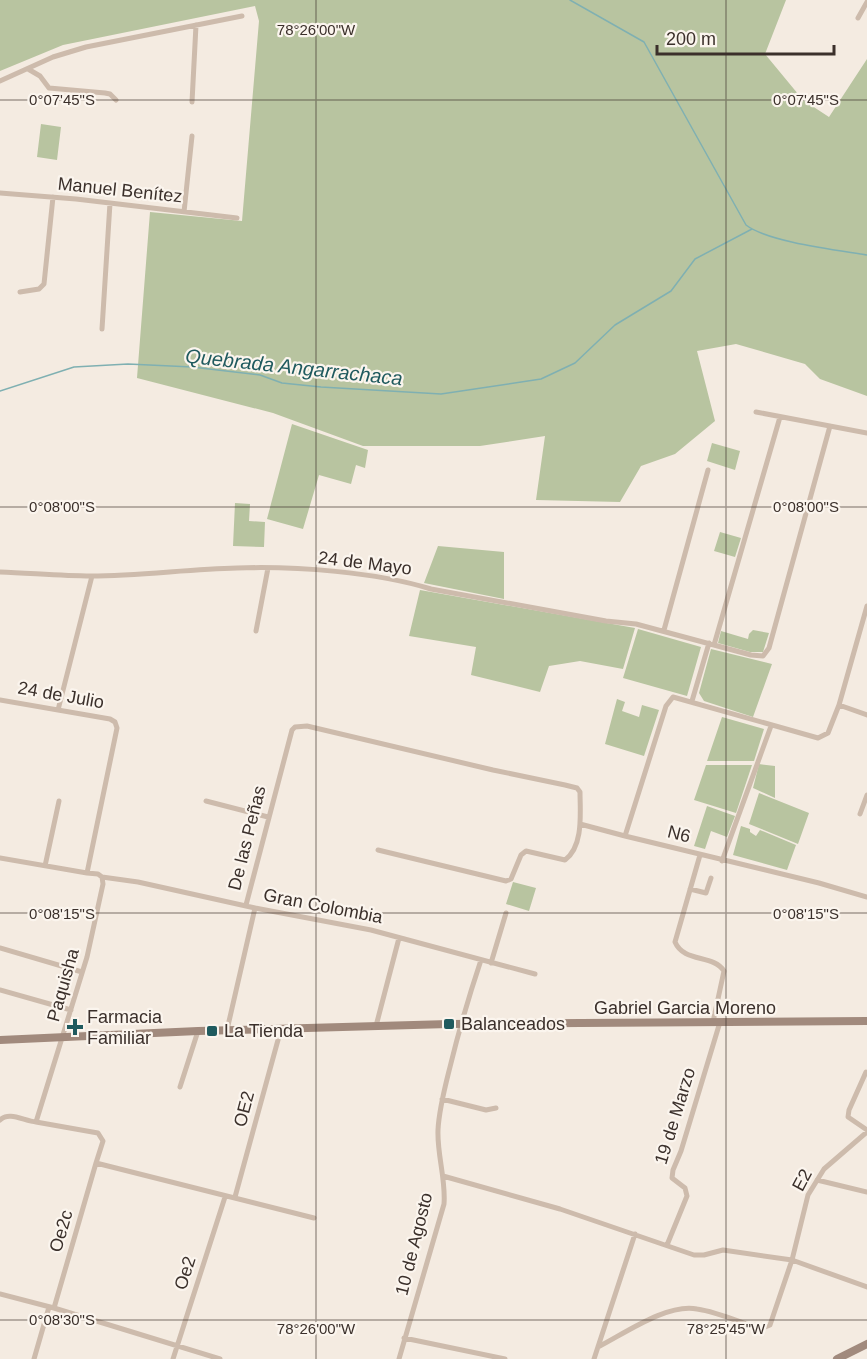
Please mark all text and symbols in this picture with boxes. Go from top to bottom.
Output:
scale bar [657,18,834,56]
text: 78°26'00"W [277,21,356,38]
text: 200 m [666,29,716,49]
text: 0°07'45"S [29,91,95,108]
text: 0°07'45"S [773,91,839,108]
street label: Manuel Benítez [57,174,183,206]
water label: Quebrada Angarrachaca [184,345,404,389]
text: 0°08'00"S [29,498,95,515]
text: 0°08'00"S [773,498,839,515]
street label: 24 de Mayo [317,547,413,579]
street label: 24 de Julio [16,678,106,712]
street label: De las Peñas [224,784,270,892]
street label: N6 [665,822,693,846]
street label: Gran Colombia [262,885,385,928]
text: 0°08'15"S [29,905,95,922]
text: 0°08'15"S [773,905,839,922]
street label: Paquisha [43,945,83,1024]
street label: Gabriel Garcia Moreno [594,998,776,1018]
place label: Farmacia Familiar [87,1007,163,1048]
place label: Balanceados [461,1014,565,1034]
marker: Balanceados [442,1017,456,1031]
marker: Farmacia Familiar [68,1020,82,1034]
place label: La Tienda [224,1021,304,1041]
marker: La Tienda [205,1024,219,1038]
street label: 19 de Marzo [651,1065,699,1167]
street label: OE2 [230,1089,258,1129]
street label: E2 [788,1166,816,1194]
street label: 10 de Agosto [392,1191,436,1297]
street label: Oe2c [45,1208,77,1254]
street label: Oe2 [170,1254,200,1292]
text: 0°08'30"S [29,1311,95,1328]
text: 78°26'00"W [277,1320,356,1337]
text: 78°25'45"W [687,1320,766,1337]

